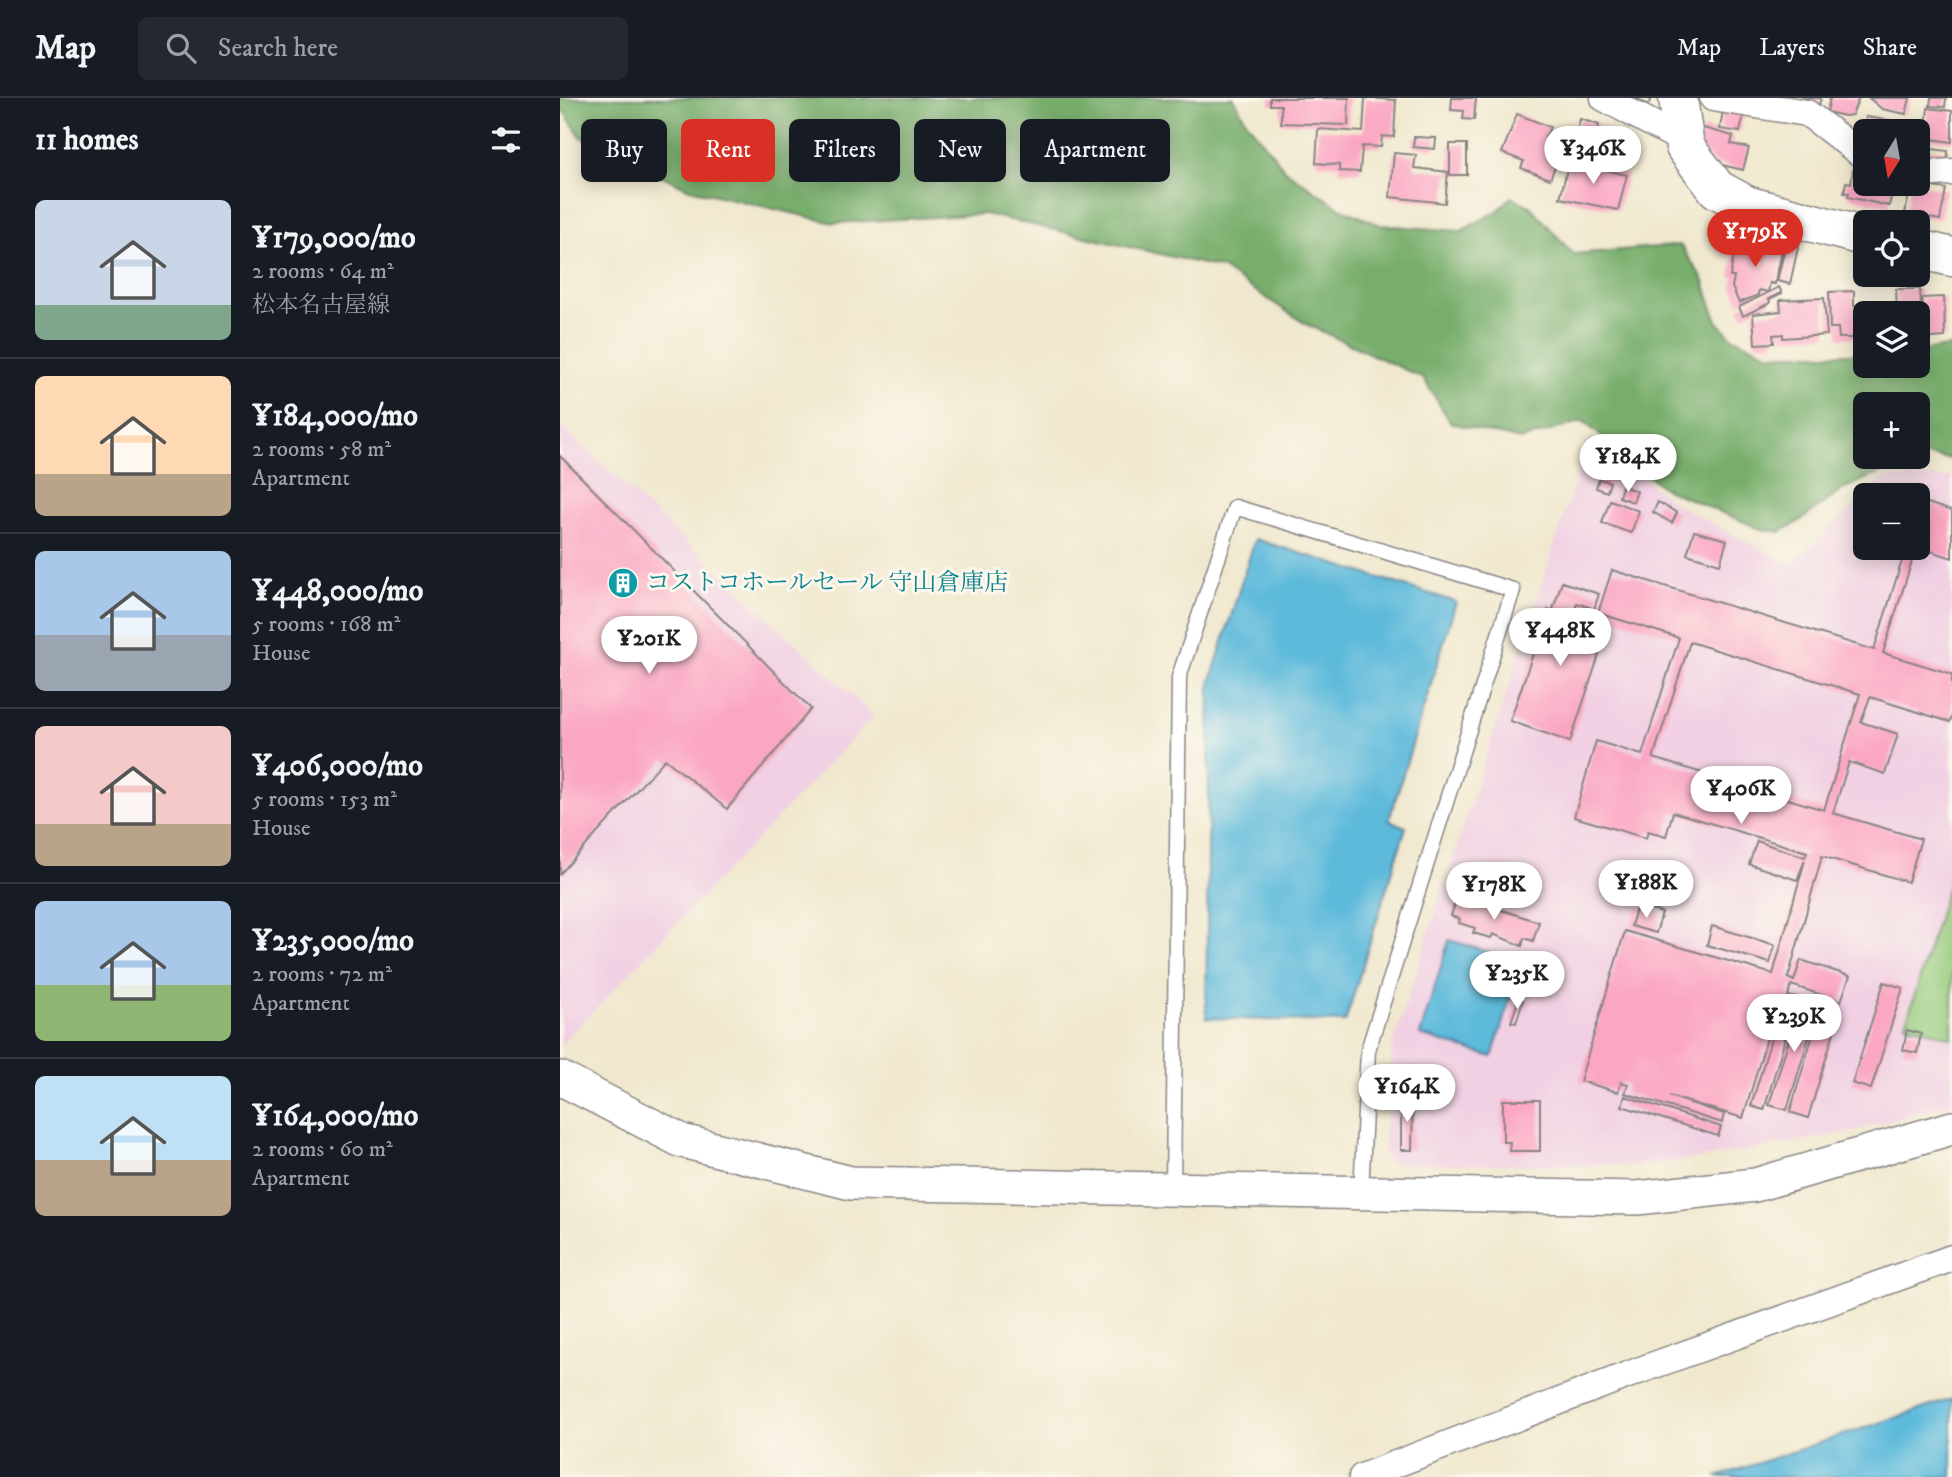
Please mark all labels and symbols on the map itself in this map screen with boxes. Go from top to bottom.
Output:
north arrow [1853,119,1930,196]
pin: ¥346K [1544,126,1642,186]
pin: ¥179K [1706,209,1804,269]
pin: ¥184K [1579,434,1677,494]
building icon: コストコホールセール 守山倉庫店 [606,566,640,600]
place label: コストコホールセール 守山倉庫店 [646,568,1008,598]
pin: ¥448K [1511,608,1609,668]
pin: ¥201K [600,616,698,676]
pin: ¥406K [1692,766,1790,826]
pin: ¥188K [1597,860,1695,920]
pin: ¥178K [1445,862,1543,922]
pin: ¥235K [1468,951,1566,1011]
pin: ¥239K [1745,995,1843,1054]
pin: ¥164K [1358,1065,1456,1124]

